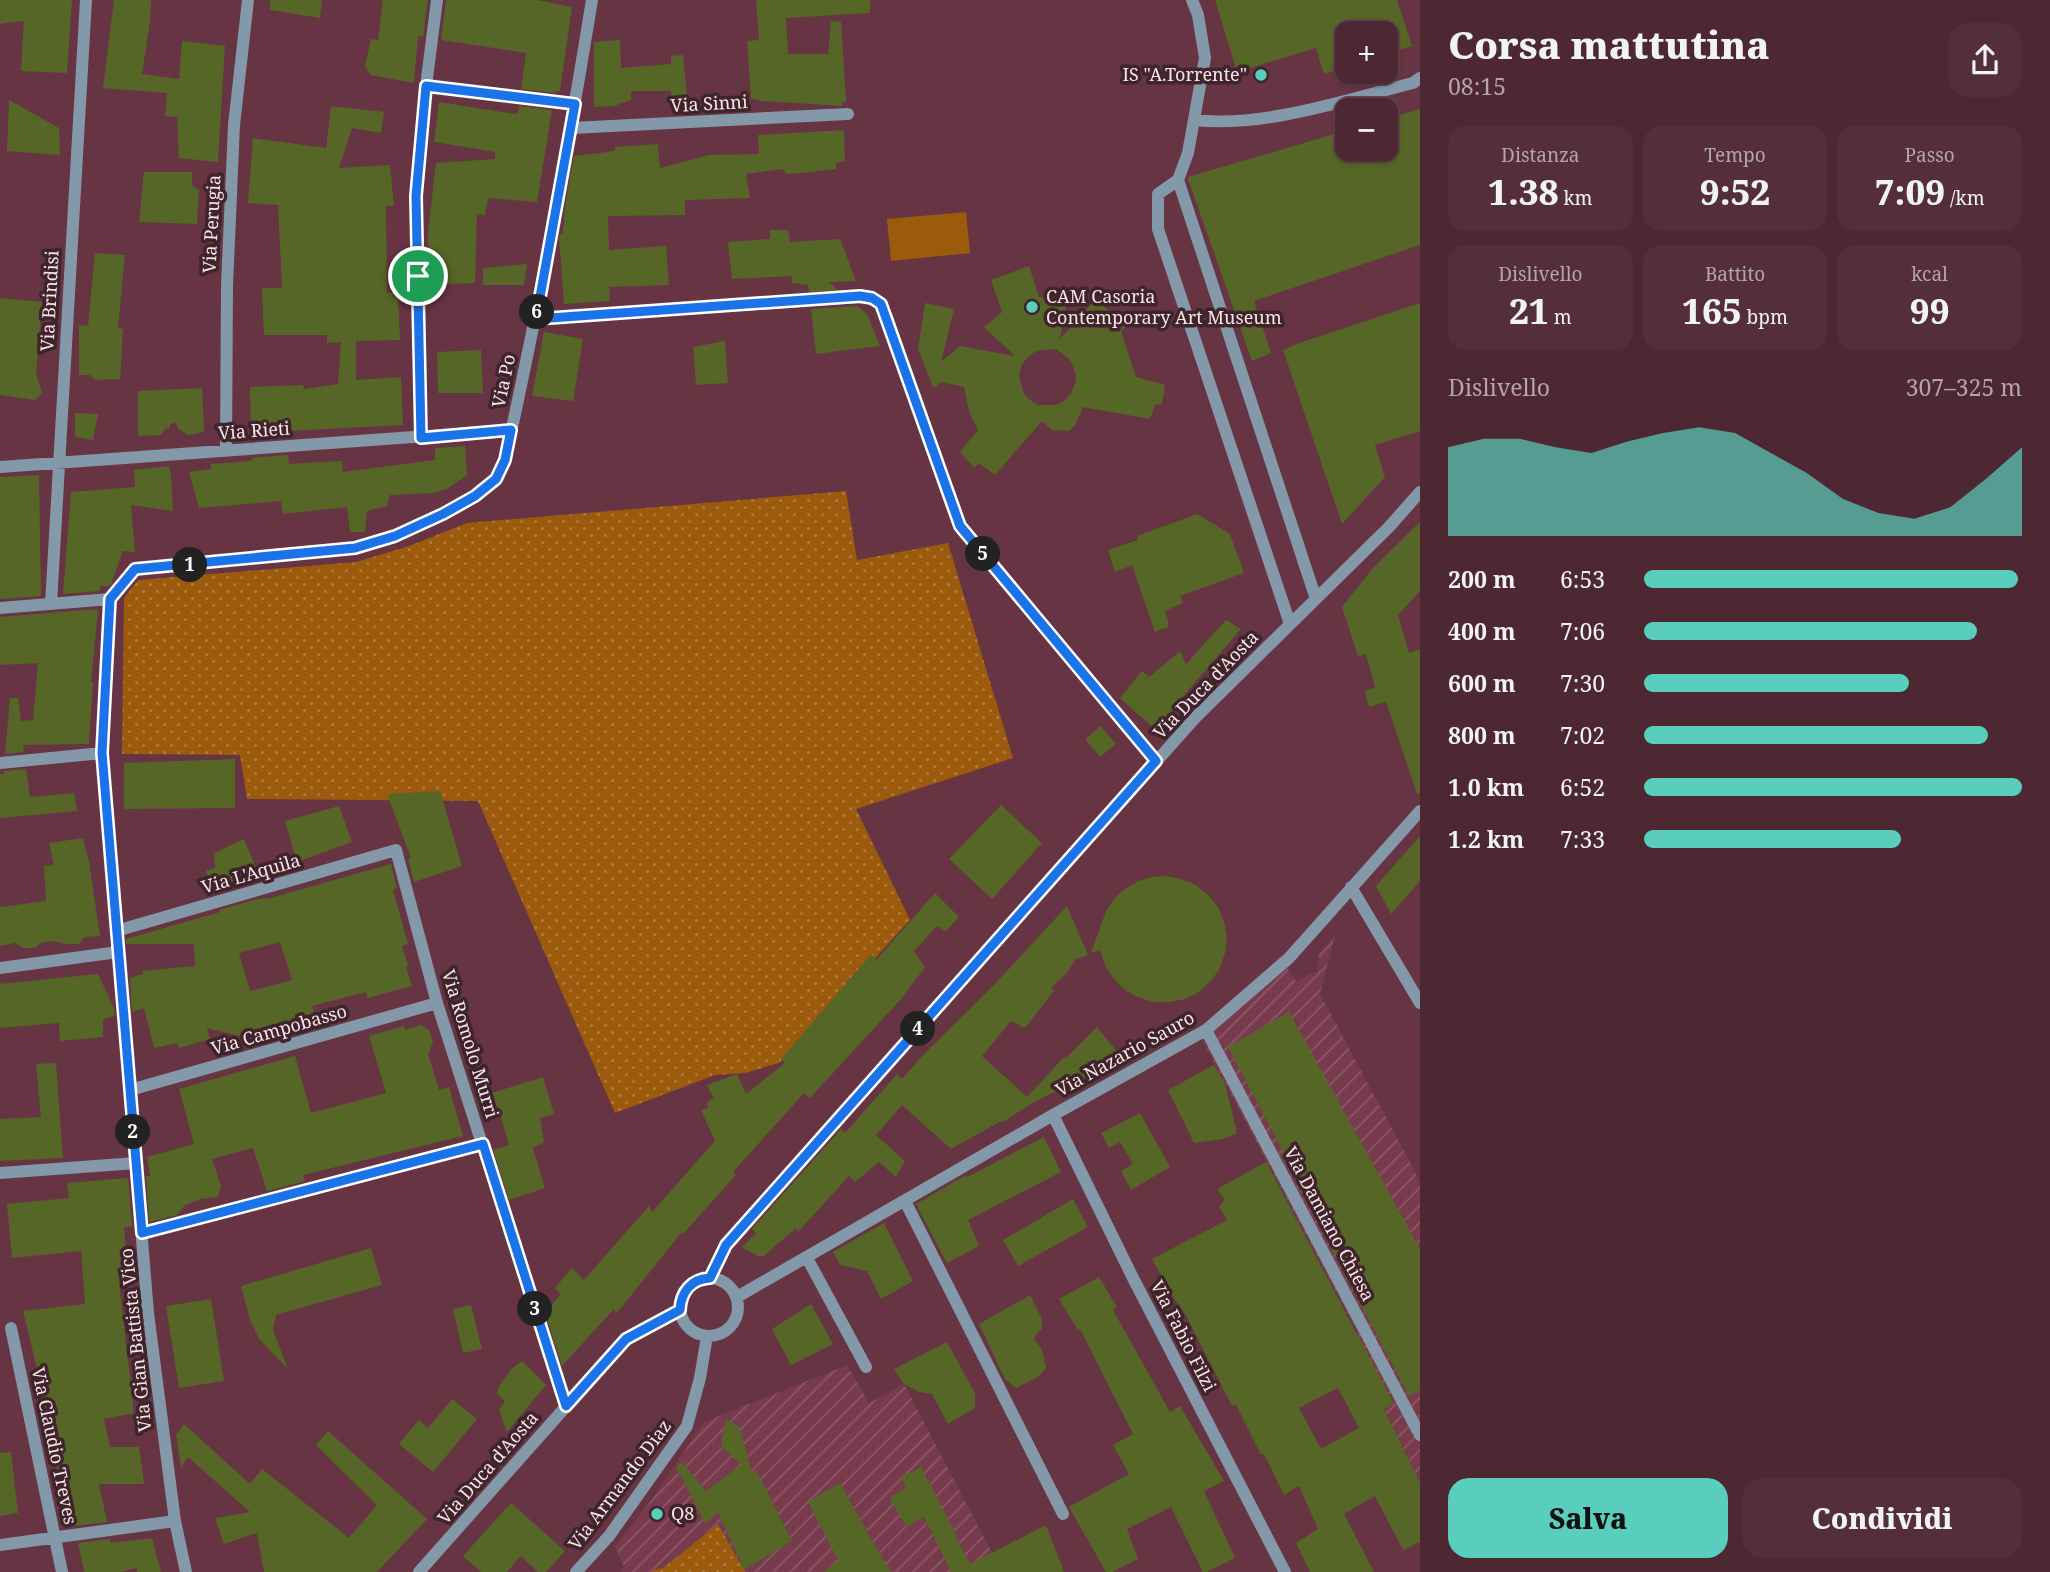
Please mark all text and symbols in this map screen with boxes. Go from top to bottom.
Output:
text: Corsa mattutina [1448,18,1770,70]
map controls [1335,21,1398,161]
button: + [1335,21,1398,84]
button: share [1948,23,2022,97]
place label: IS "A.Torrente" [1122,62,1247,86]
marker: IS "A.Torrente" [1253,67,1269,83]
text: 08:15 [1448,70,1506,102]
street label: Via Sinni [670,89,748,117]
button: − [1335,98,1398,161]
text: Distanza [1501,142,1580,168]
text: Tempo [1704,142,1766,168]
text: Passo [1905,142,1955,168]
text: 1.38 [1488,168,1559,215]
text: 9:52 [1700,168,1770,215]
text: 7:09 [1875,168,1945,215]
street label: Via Perugia [196,174,226,274]
text: km [1559,185,1593,211]
text: /km [1945,185,1985,211]
pin [388,246,448,306]
street label: Via Brindisi [34,250,64,352]
icon: arrive [399,257,437,295]
text: Dislivello [1498,261,1583,287]
text: Battito [1705,261,1765,287]
text: kcal [1911,261,1948,287]
place label: CAM Casoria Contemporary Art Museum [1046,284,1282,329]
text: 21 [1509,287,1549,334]
text: 165 [1682,287,1742,334]
text: 99 [1910,287,1950,334]
pin: 6 [520,294,554,330]
text: 6 [531,298,542,324]
marker: CAM Casoria Contemporary Art Museum [1024,299,1040,315]
text: m [1549,304,1572,330]
text: bpm [1742,304,1788,330]
street label: Via Po [486,352,520,410]
text: Dislivello [1448,371,1550,403]
text: 307–325 m [1906,371,2022,403]
street label: Via Rieti [217,416,291,444]
pin: 5 [965,536,1000,572]
text: 5 [977,540,988,566]
pin: 1 [172,548,208,582]
text: 1 [184,551,195,577]
text: 200 m [1448,563,1516,595]
text: 6:53 [1560,563,1605,595]
text: 400 m [1448,615,1516,647]
text: 7:06 [1560,615,1605,647]
street label: Via Duca d'Aosta [1147,625,1263,744]
text: 600 m [1448,667,1516,699]
text: 7:30 [1560,667,1605,699]
text: 800 m [1448,719,1516,751]
text: 7:02 [1560,719,1605,751]
text: 1.0 km [1448,771,1524,803]
text: 6:52 [1560,771,1605,803]
text: 1.2 km [1448,823,1524,855]
text: 7:33 [1560,823,1605,855]
street label: Via L'Aquila [199,847,303,899]
street label: Via Romolo Murri [437,967,505,1121]
street label: Via Campobasso [208,998,349,1060]
street label: Via Nazario Sauro [1051,1005,1198,1101]
pin: 4 [900,1012,936,1046]
text: 4 [912,1015,923,1041]
pin: 2 [116,1114,150,1150]
text: 2 [127,1118,138,1144]
street label: Via Damiano Chiesa [1279,1142,1381,1305]
street label: Via Gian Battista Vico [113,1247,157,1433]
street label: Via Fabio Filzi [1146,1276,1222,1395]
pin: 3 [518,1292,552,1326]
text: 3 [529,1295,540,1321]
street label: Via Claudio Treves [27,1365,83,1527]
street label: Via Duca d'Aosta [432,1406,543,1529]
street label: Via Armando Diaz [562,1415,676,1554]
button: Salva [1448,1478,1728,1558]
button: Condividi [1742,1478,2022,1558]
place label: Q8 [671,1501,694,1525]
marker: Q8 [649,1506,665,1522]

